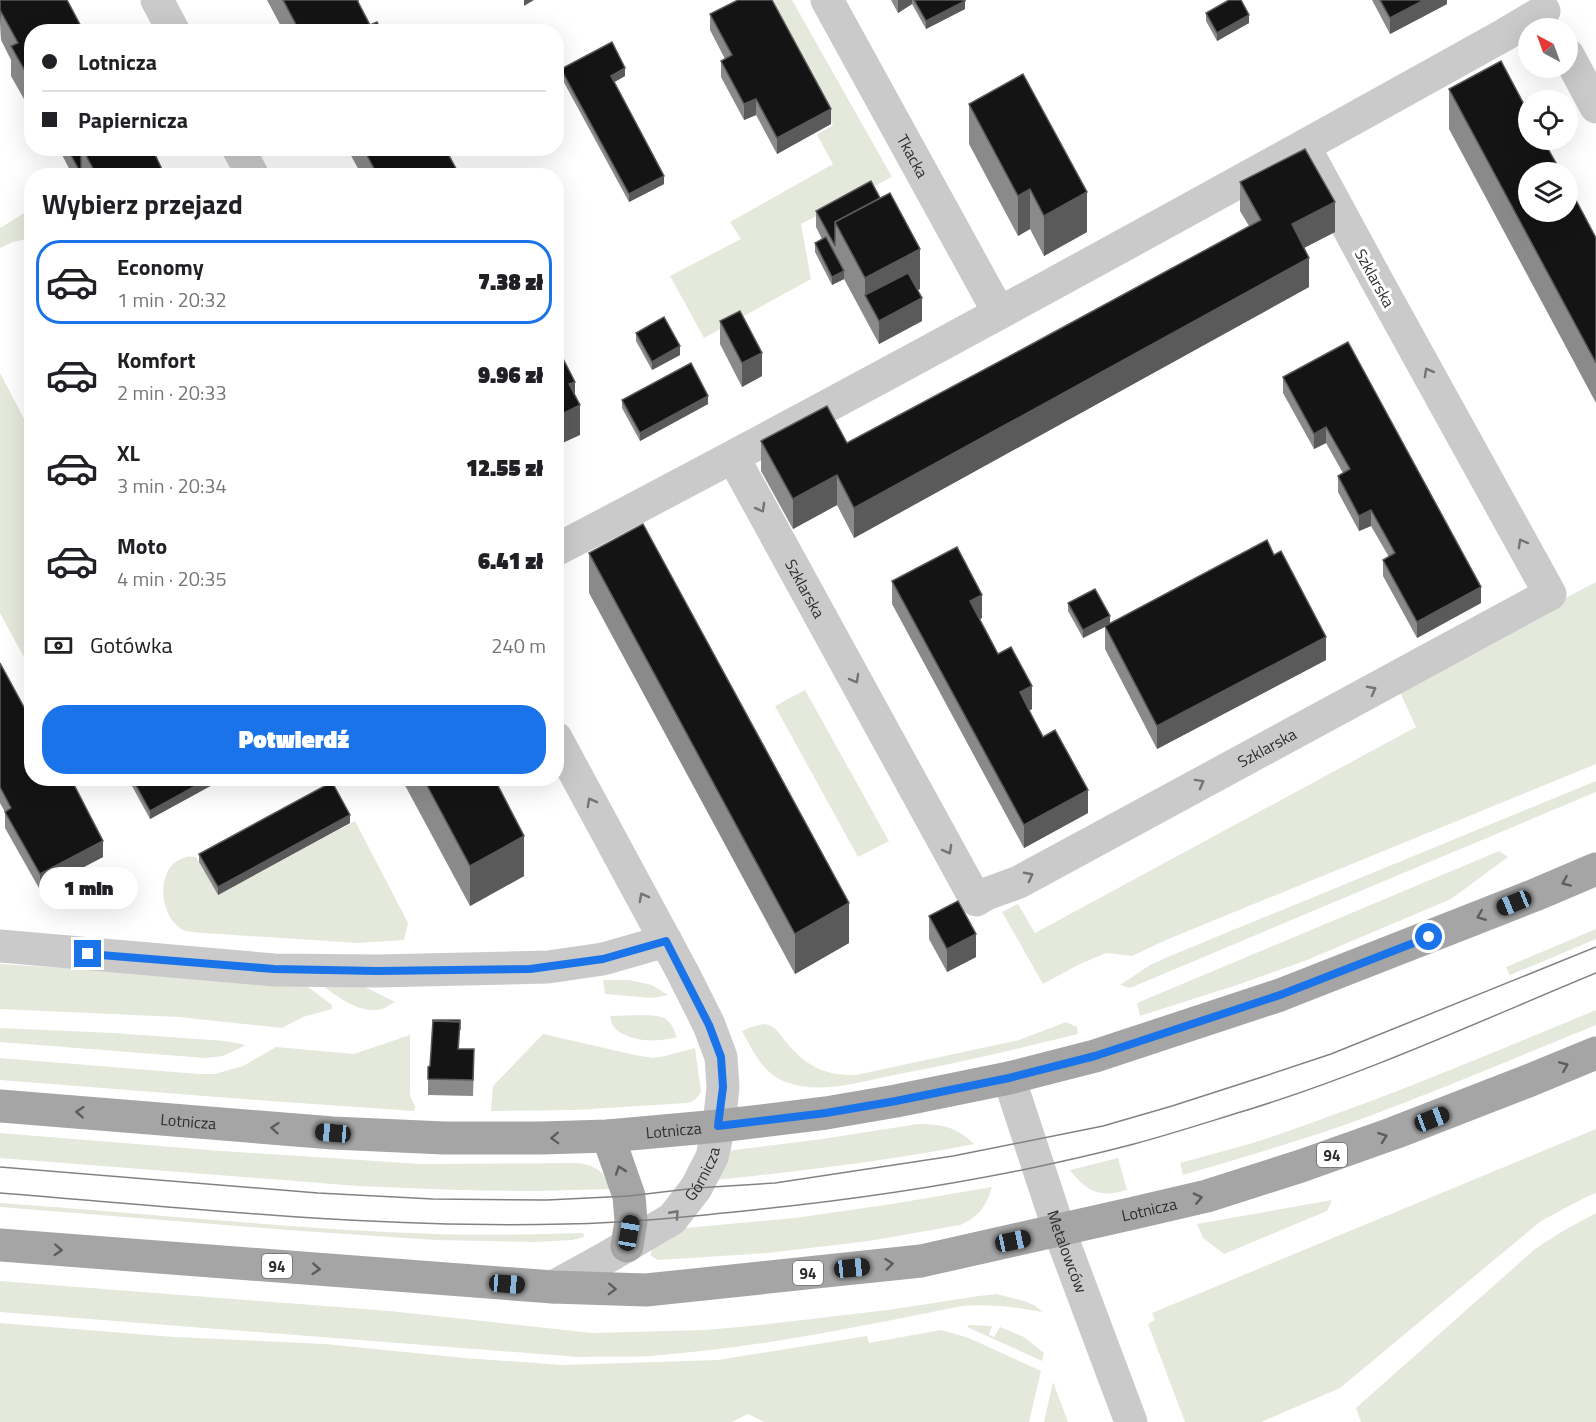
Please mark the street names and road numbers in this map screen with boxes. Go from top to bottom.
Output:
street label: Tkacka [891,130,934,182]
street label: Szklarska [1349,244,1401,312]
street label: Szklarska [779,555,831,622]
street label: Szklarska [1233,722,1301,773]
street label: Lotnicza [159,1107,217,1135]
street label: Lotnicza [645,1116,702,1145]
road number: 94 [1317,1143,1347,1167]
street label: Górnicza [678,1145,726,1206]
street label: Lotnicza [1119,1191,1179,1227]
street label: Metalowców [1041,1207,1094,1296]
road number: 94 [262,1254,292,1278]
road number: 94 [793,1261,823,1285]

